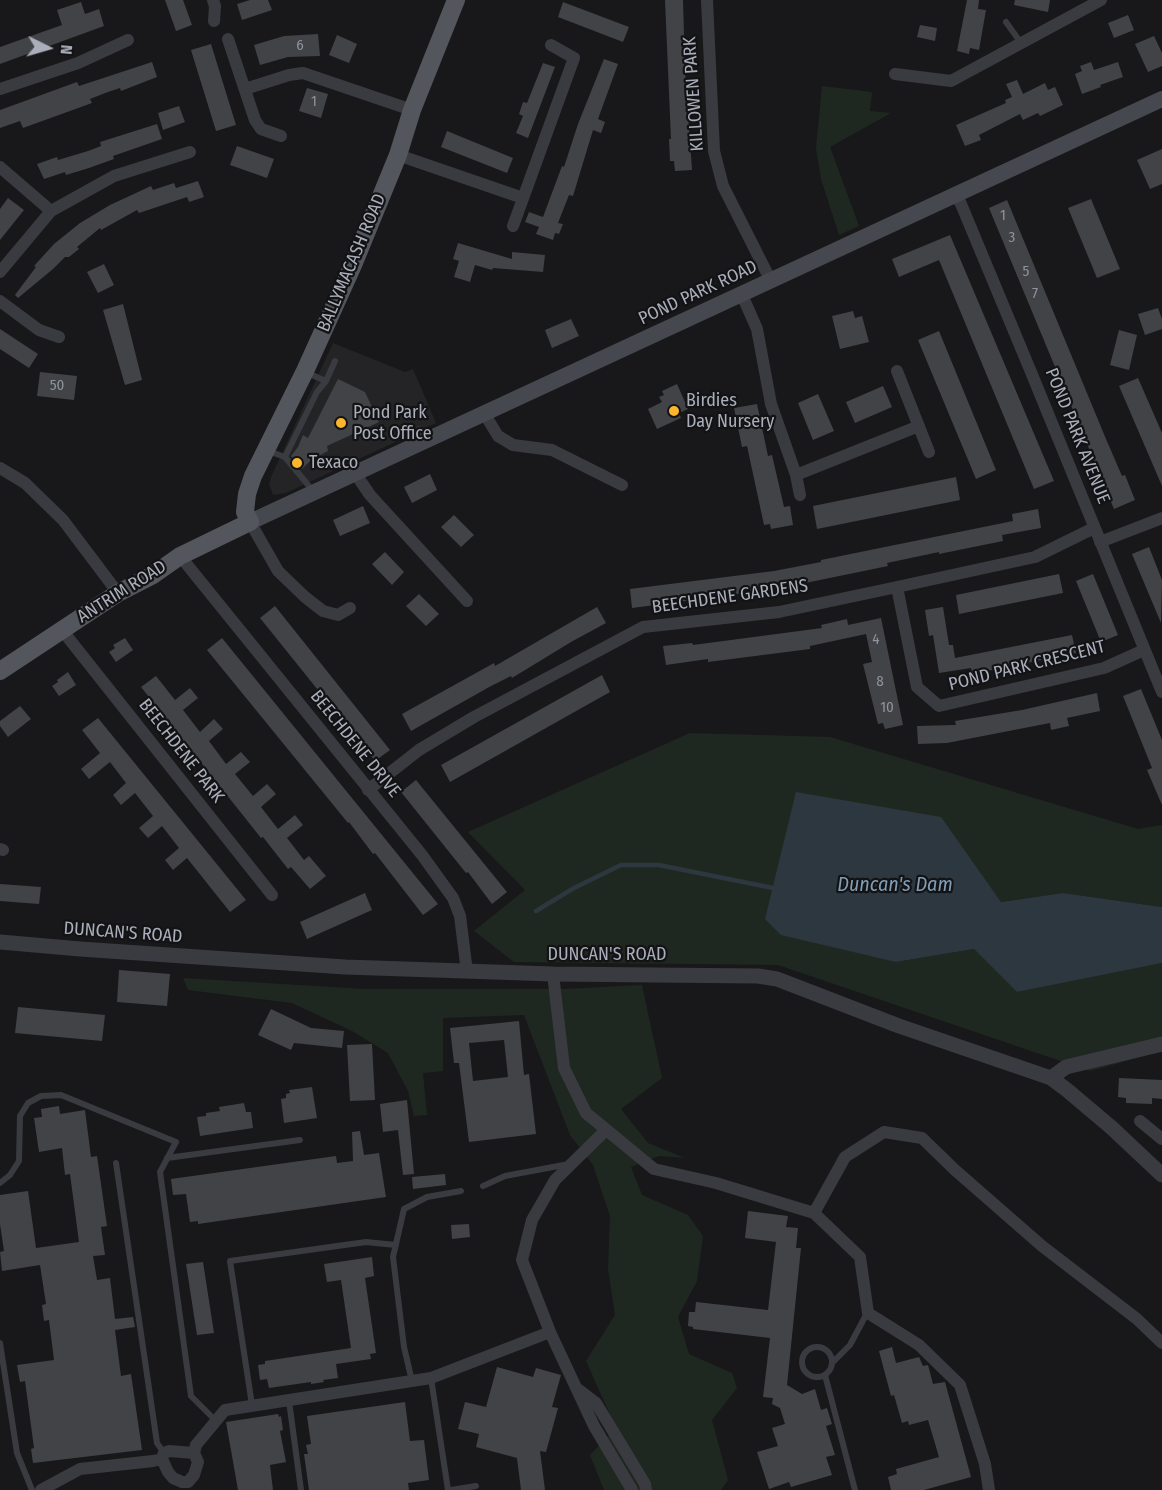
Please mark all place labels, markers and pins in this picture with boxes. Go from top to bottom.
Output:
place label: Birdies Day Nursery [686,390,774,432]
place label: Pond Park Post Office [353,402,432,444]
marker: Birdies Day Nursery [667,404,681,418]
marker: Pond Park Post Office [334,416,348,430]
place label: Texaco [309,452,358,474]
marker: Texaco [290,456,304,470]

